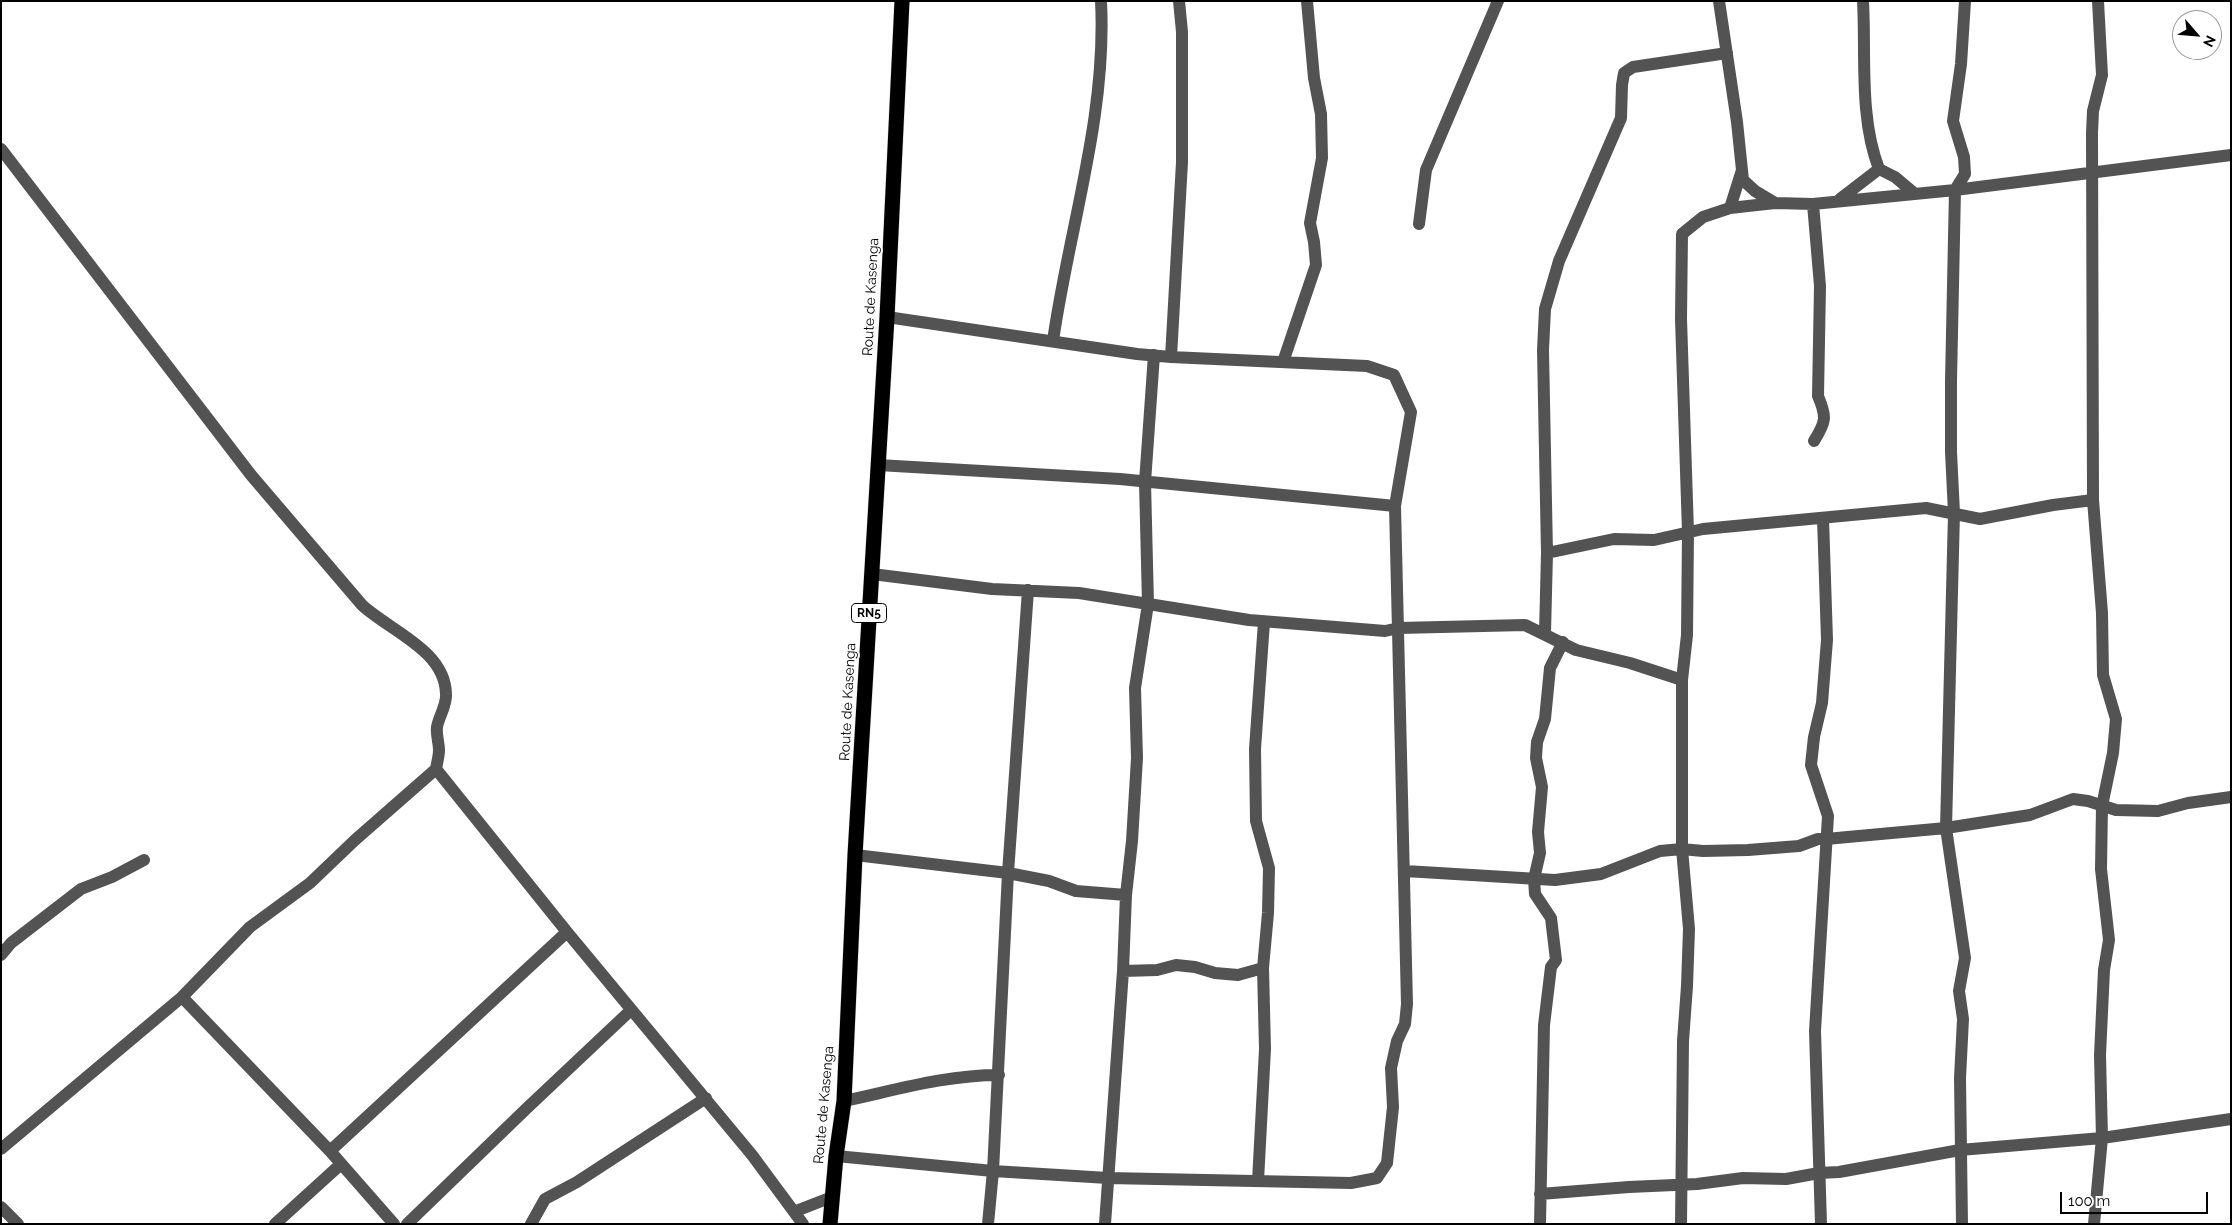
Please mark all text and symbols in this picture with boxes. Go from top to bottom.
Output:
north arrow [2172,10,2222,60]
text: N [2200,33,2219,50]
street label: Route de Kasenga [860,237,882,357]
road number: RN5 [852,604,886,622]
street label: Route de Kasenga [837,642,859,762]
street label: Route de Kasenga [810,1045,838,1165]
scale bar [2062,1182,2210,1214]
text: 100 m [2068,1192,2110,1210]

